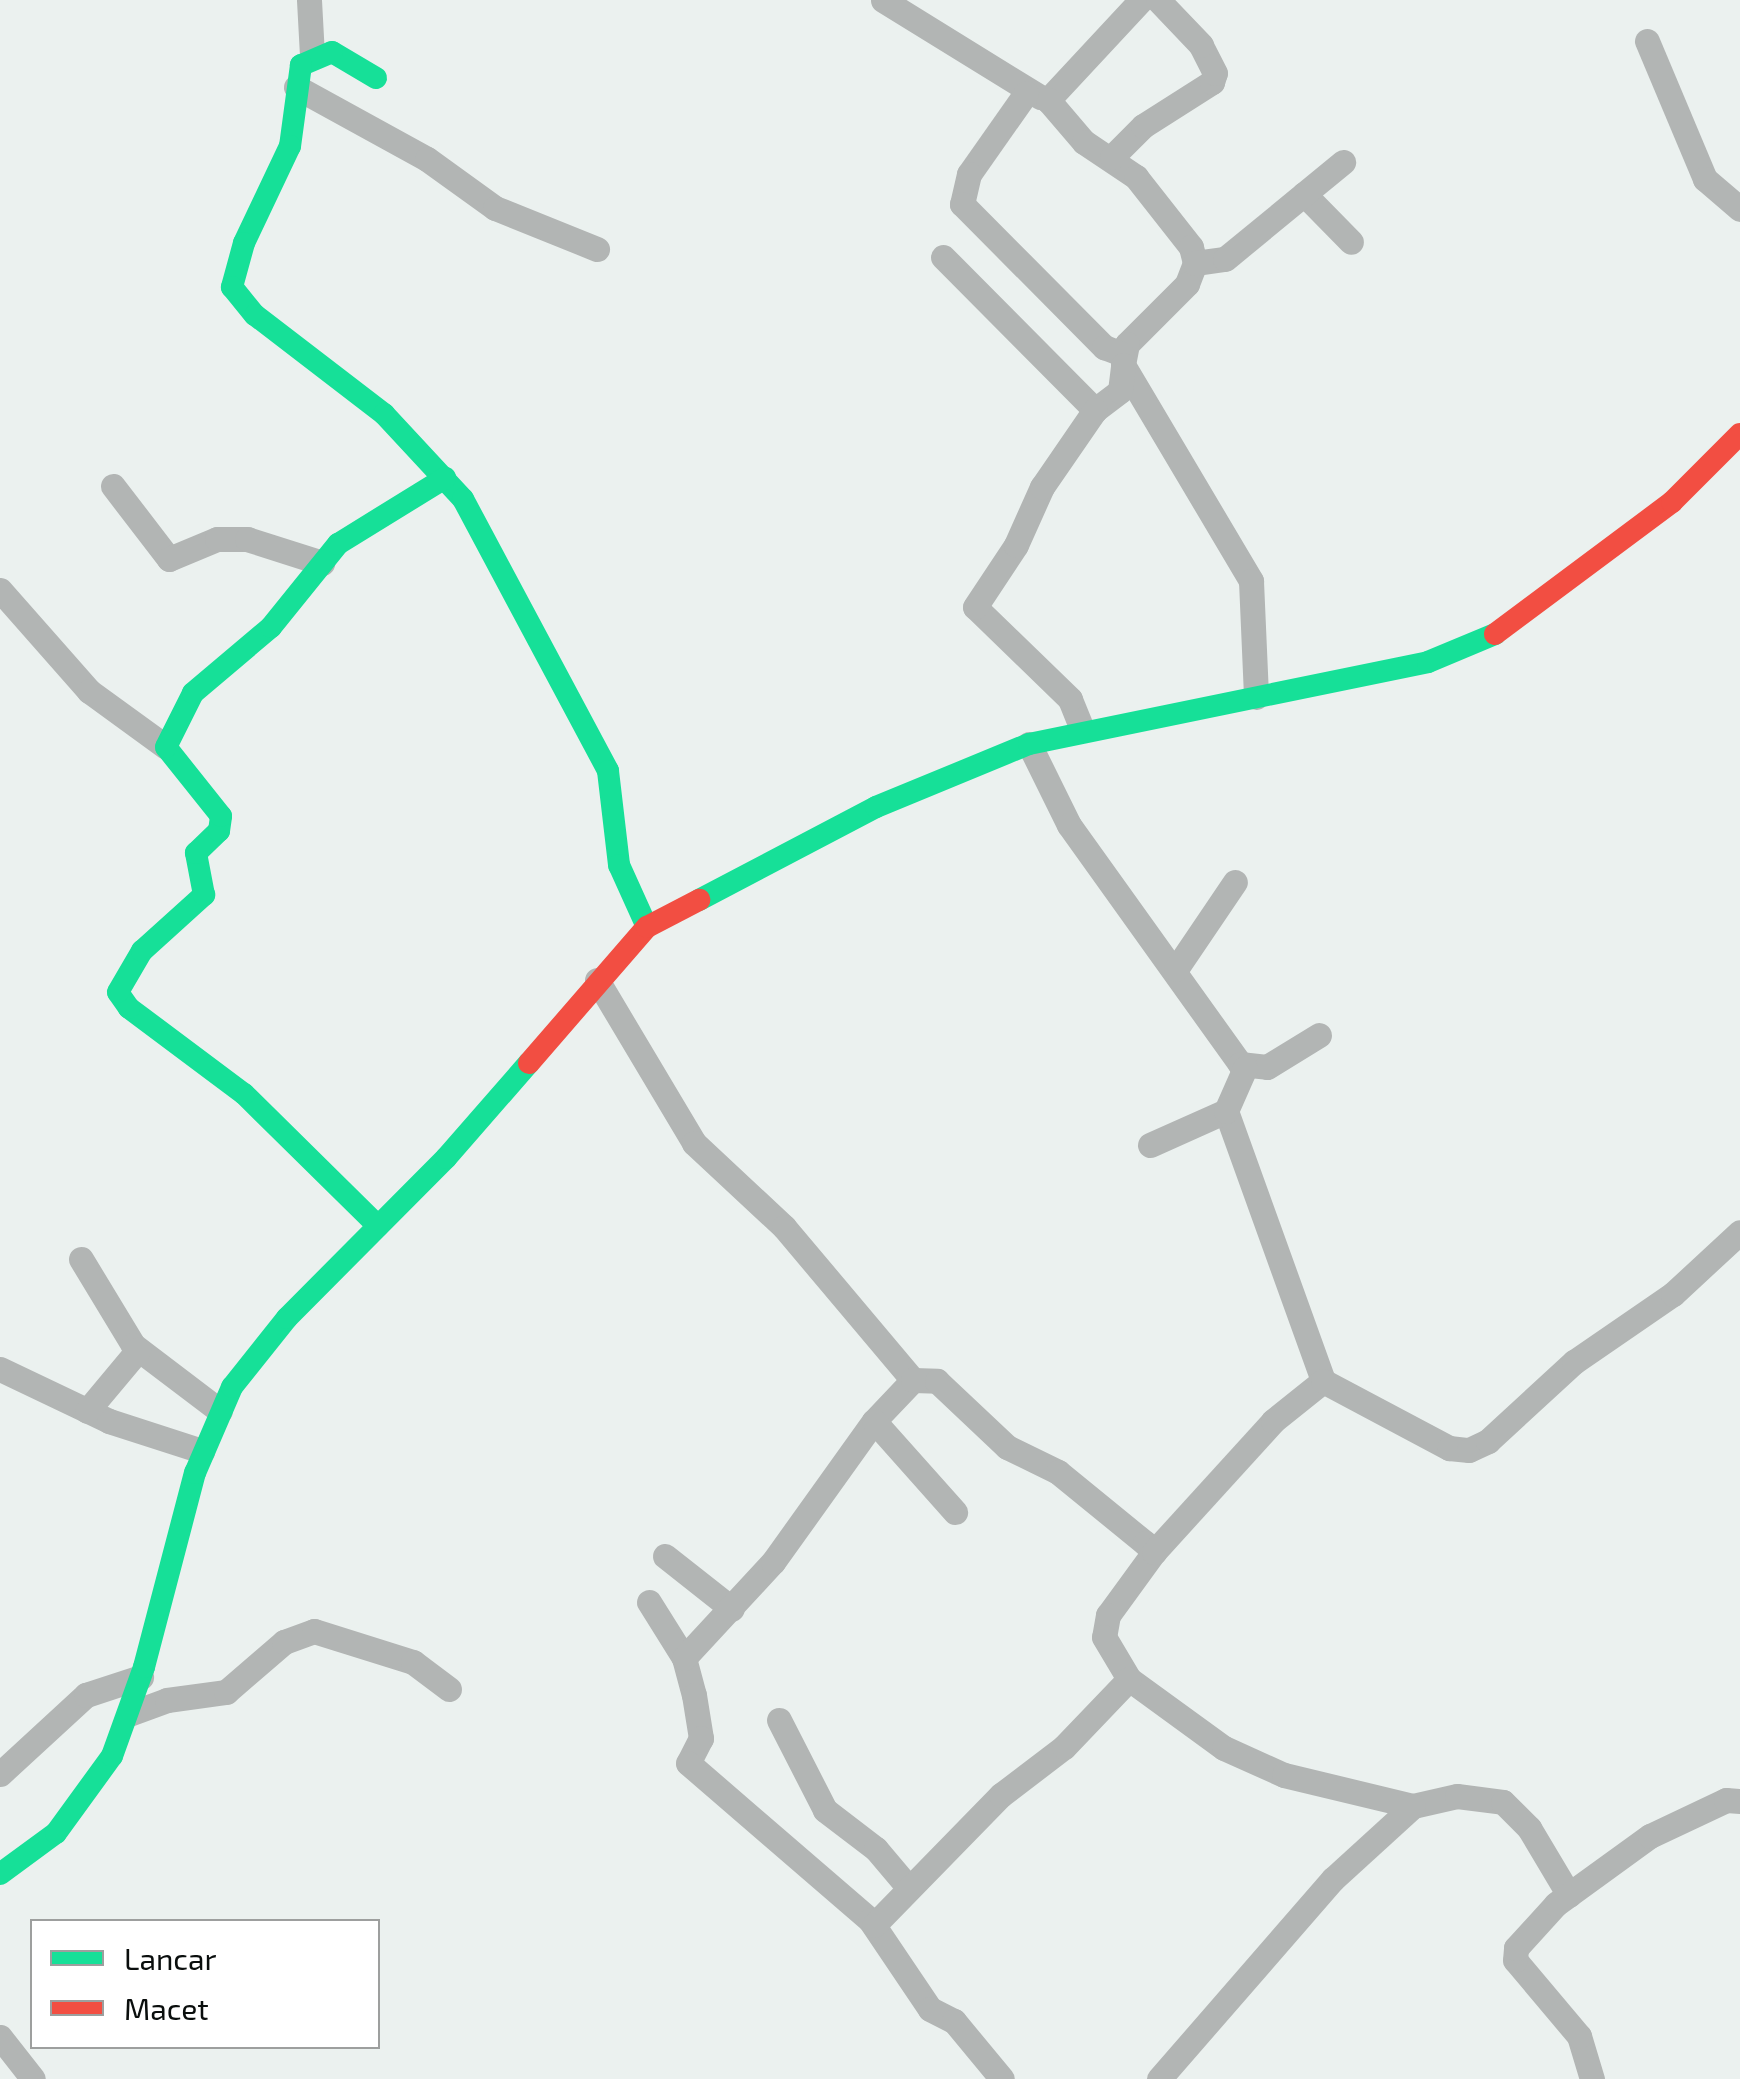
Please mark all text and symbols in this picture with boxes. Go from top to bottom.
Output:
legend [30,1919,380,2049]
text: Lancar [124,1940,217,1976]
text: Macet [124,1990,209,2026]

